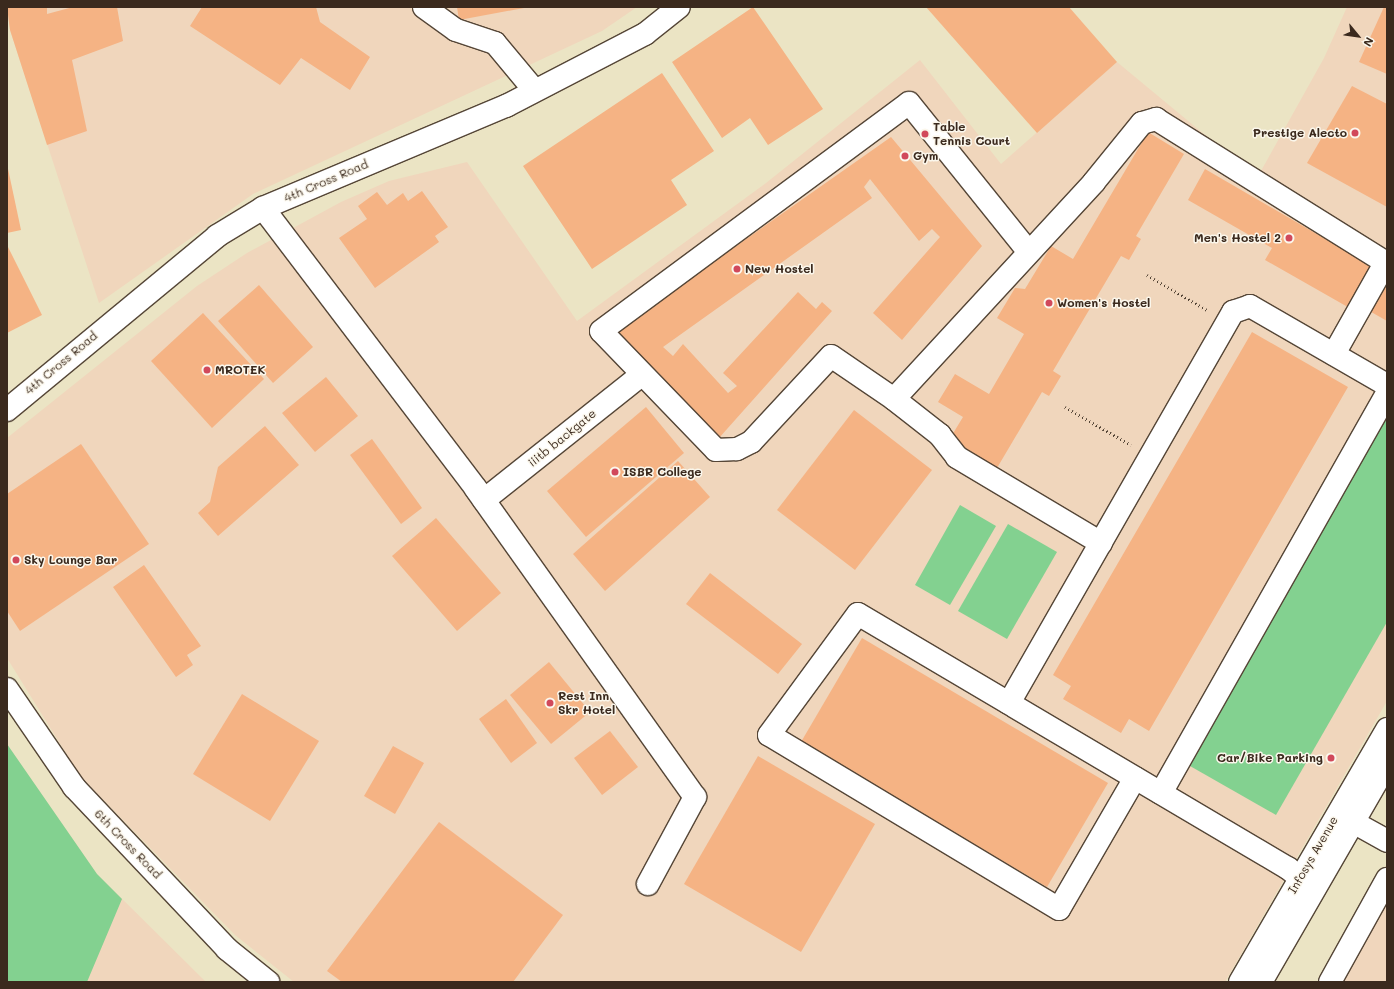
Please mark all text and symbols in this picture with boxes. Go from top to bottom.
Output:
north arrow [1338,16,1378,56]
text: N [1360,35,1378,49]
place label: Table Tennis Court [933,120,1010,148]
place label: Prestige Alecto [1253,126,1347,140]
marker: Prestige Alecto [1350,128,1360,138]
marker: Table Tennis Court [920,129,930,139]
place label: Gym [913,149,938,163]
marker: Gym [900,151,910,161]
street label: 4th Cross Road [282,157,370,205]
place label: Men's Hostel 2 [1194,231,1281,245]
marker: Men's Hostel 2 [1284,233,1294,243]
place label: New Hostel [745,262,814,276]
marker: New Hostel [732,264,742,274]
place label: Women's Hostel [1057,296,1150,310]
marker: Women's Hostel [1044,298,1054,308]
street label: 4th Cross Road [22,329,100,397]
place label: MROTEK [215,363,265,377]
marker: MROTEK [202,365,212,375]
street label: iiitb backgate [525,406,599,470]
place label: ISBR College [623,465,701,479]
marker: ISBR College [610,467,620,477]
place label: Sky Lounge Bar [24,553,117,567]
marker: Sky Lounge Bar [11,555,21,565]
place label: Rest Inn Skr Hotel [558,689,615,717]
marker: Rest Inn Skr Hotel [545,698,555,708]
place label: Car/Bike Parking [1217,751,1323,765]
marker: Car/Bike Parking [1326,753,1336,763]
street label: 6th Cross Road [91,807,165,881]
street label: Infosys Avenue [1285,814,1341,896]

